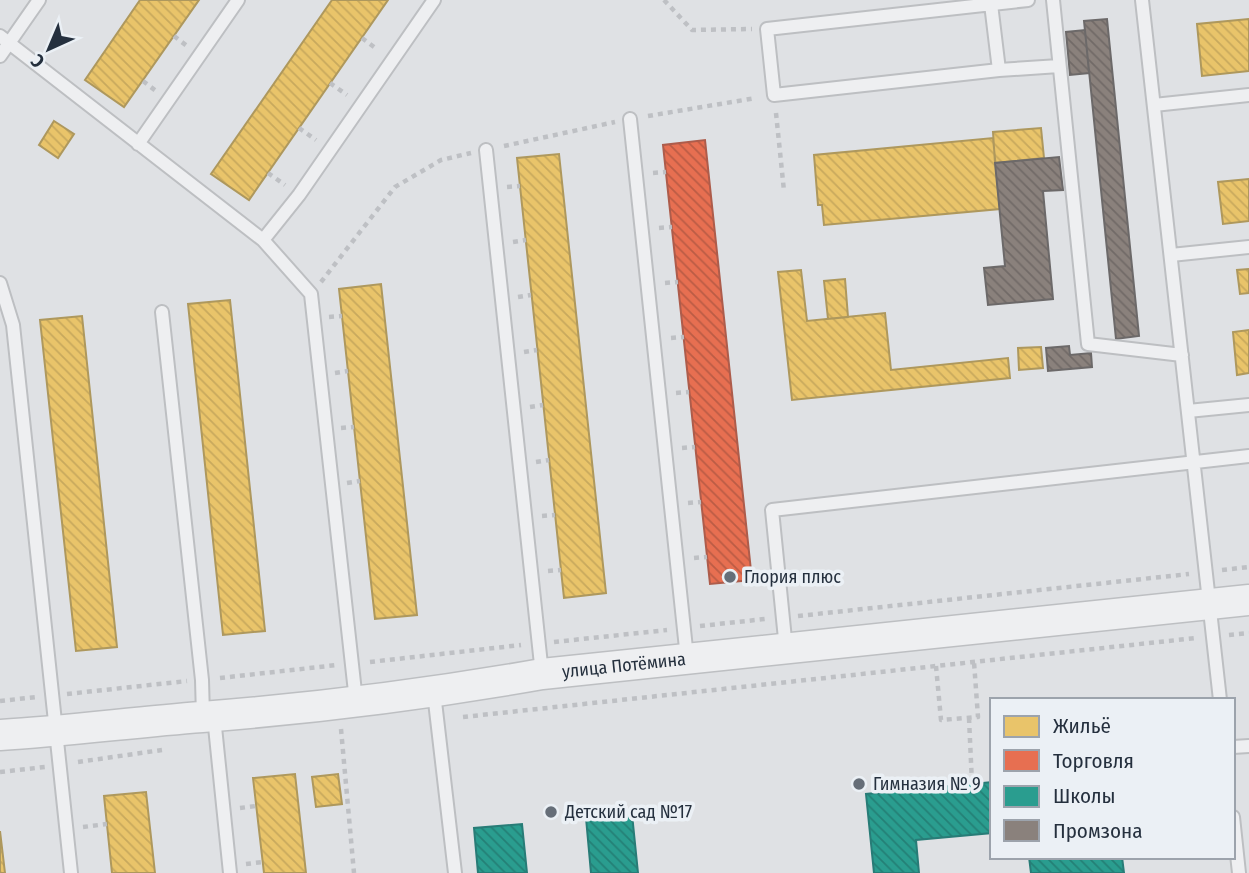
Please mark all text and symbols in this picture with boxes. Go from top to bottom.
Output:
north arrow [14,14,84,84]
text: С [26,49,49,73]
place label: Глория плюс [744,566,841,588]
marker: Глория плюс [722,569,738,585]
street label: улица Потёмина [561,648,687,683]
legend [990,698,1235,859]
text: Жильё [1053,713,1111,739]
text: Торговля [1053,748,1134,774]
place label: Гимназия № 9 [873,773,981,795]
marker: Гимназия № 9 [851,776,867,792]
text: Школы [1053,783,1116,809]
place label: Детский сад №17 [564,801,692,823]
marker: Детский сад №17 [543,804,559,820]
text: Промзона [1053,818,1142,844]

